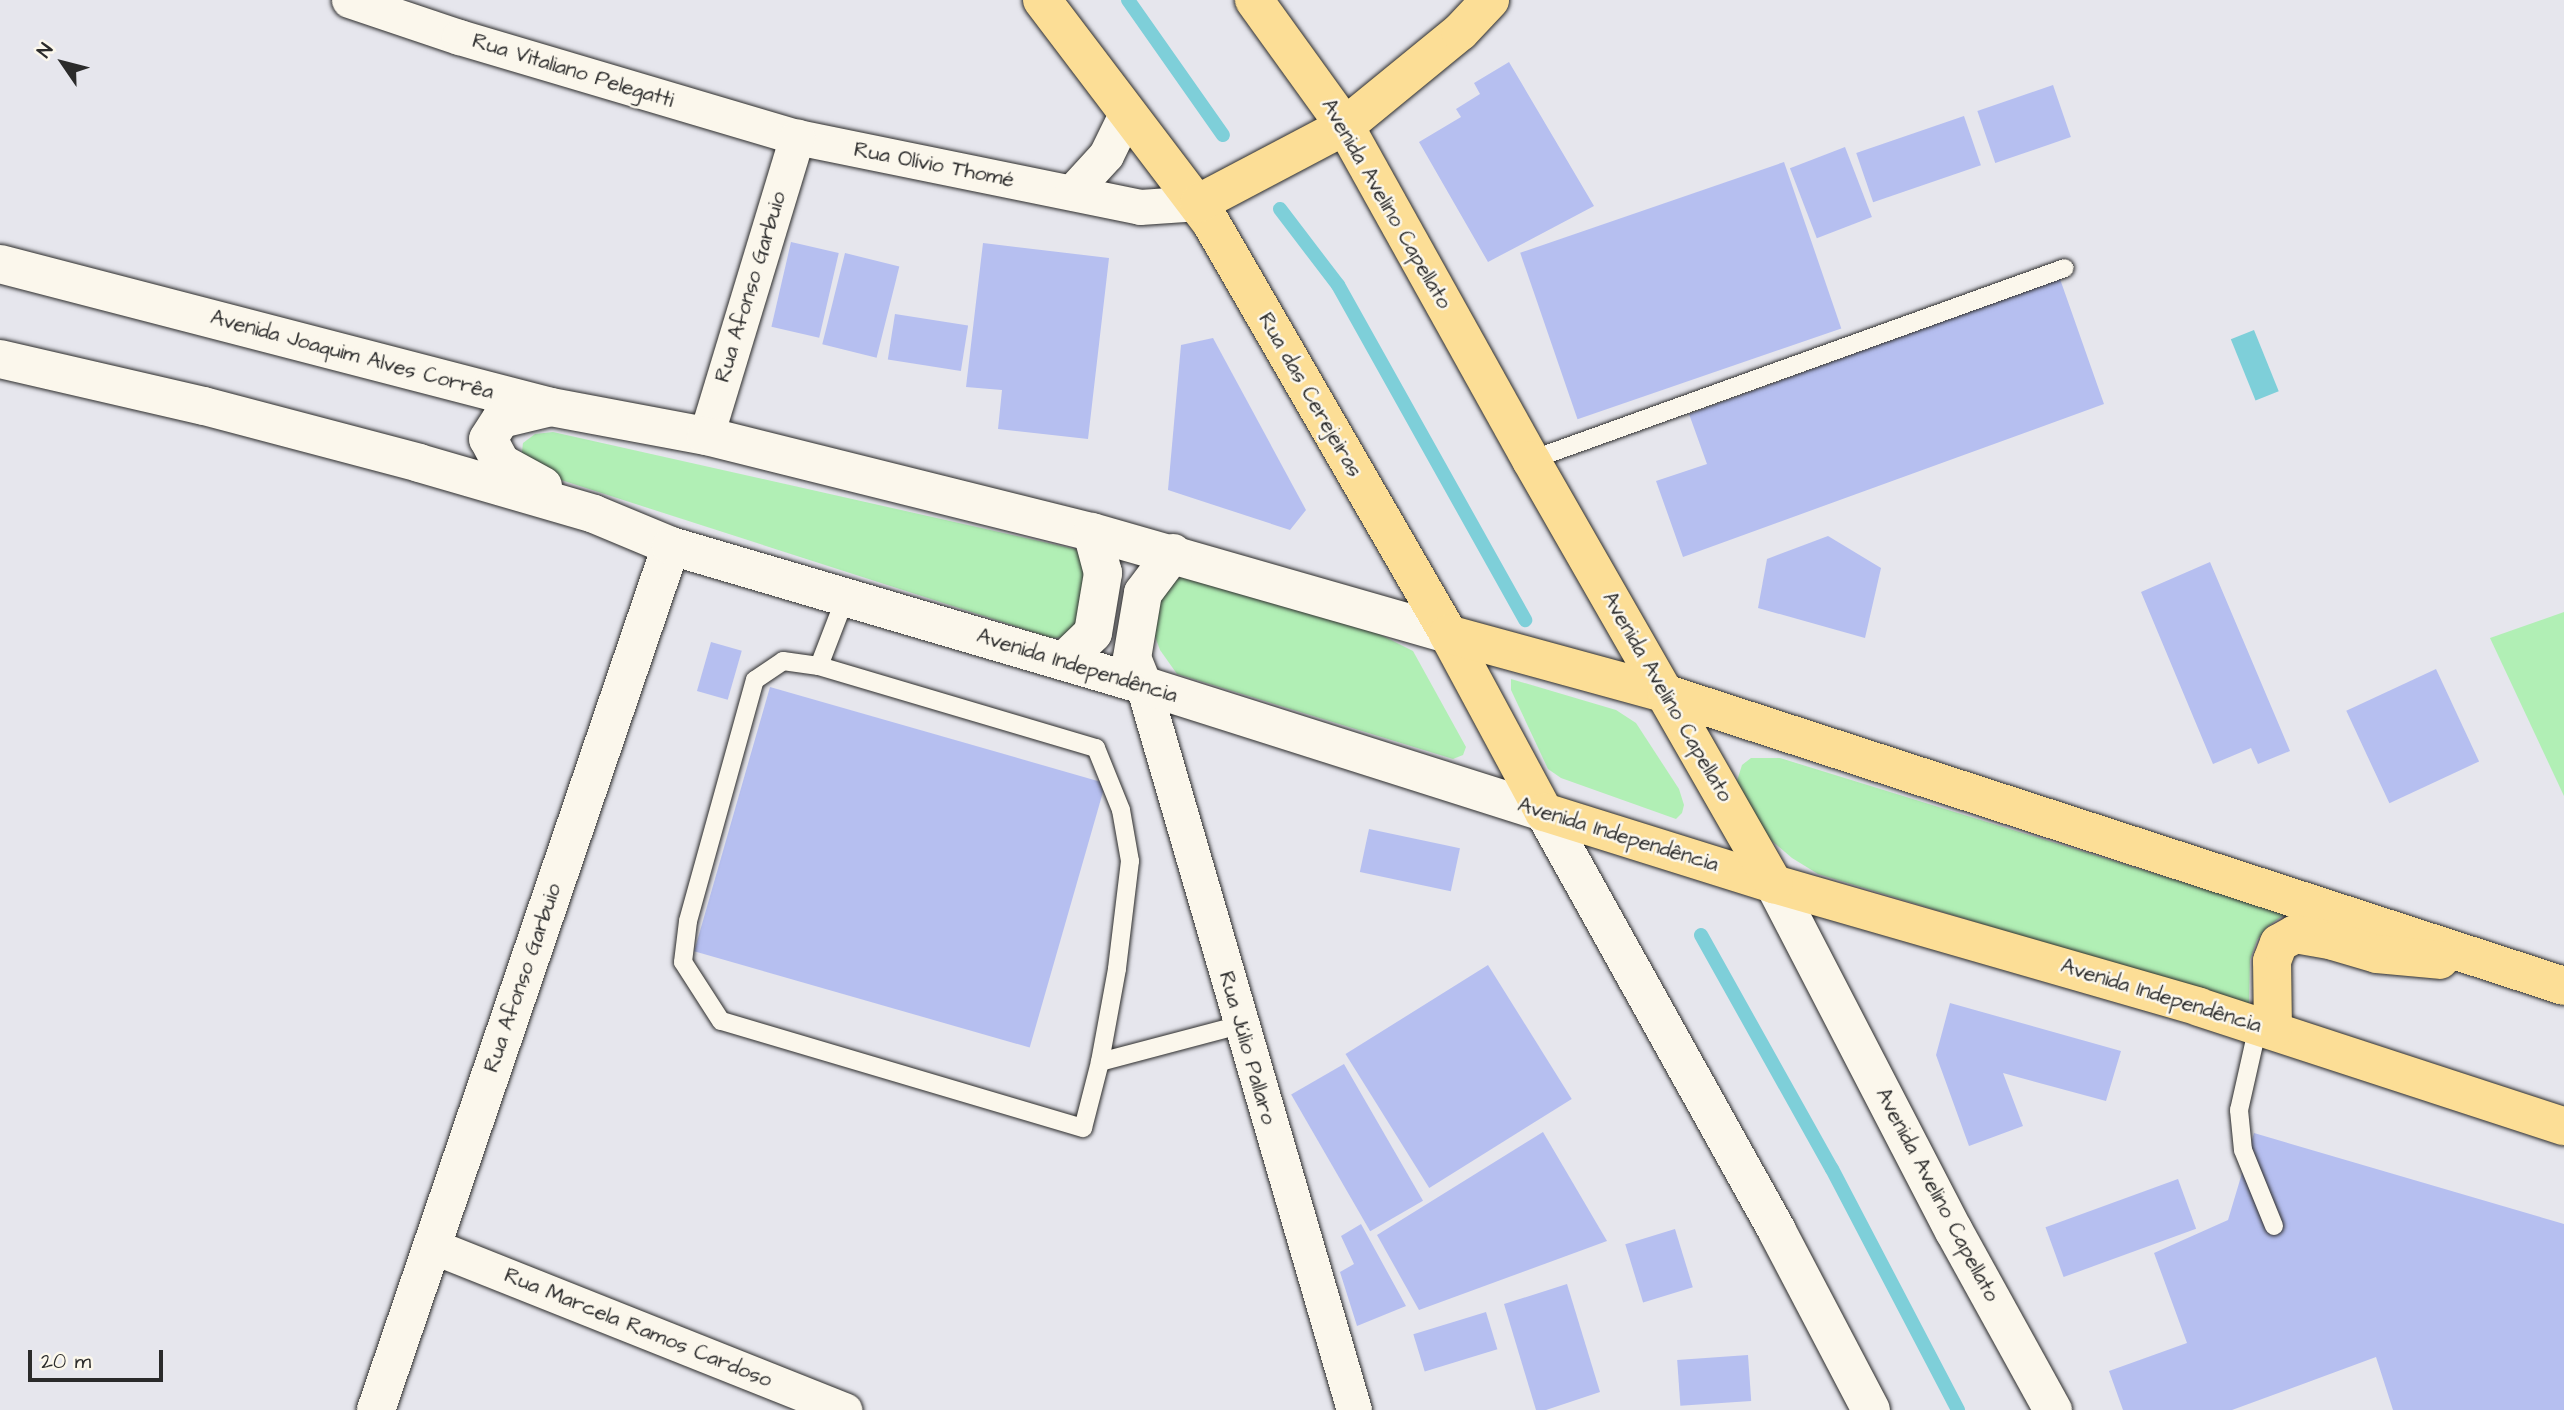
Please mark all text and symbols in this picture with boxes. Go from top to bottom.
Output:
north arrow [28,28,98,98]
street label: Rua Vitaliano Pelegatti [469,28,677,114]
text: N [31,38,60,63]
street label: Avenida Avelino Capellato [1316,94,1456,314]
street label: Rua Olívio Thomé [852,137,1016,193]
street label: Rua Afonso Garbuio [710,189,792,385]
street label: Avenida Joaquim Alves Corrêa [208,305,496,405]
street label: Rua das Cerejeiras [1253,308,1367,482]
street label: Avenida Avelino Capellato [1597,587,1737,807]
street label: Avenida Independência [974,623,1180,709]
street label: Avenida Independência [1515,792,1721,878]
street label: Rua Afonso Garbuio [479,880,567,1076]
street label: Avenida Independência [2058,953,2264,1039]
street label: Rua Júlio Pallaro [1213,969,1281,1127]
street label: Avenida Avelino Capellato [1870,1084,2004,1306]
street label: Rua Marcela Ramos Cardoso [501,1263,775,1393]
scale bar [32,1336,166,1380]
text: 20 m [41,1347,91,1376]

